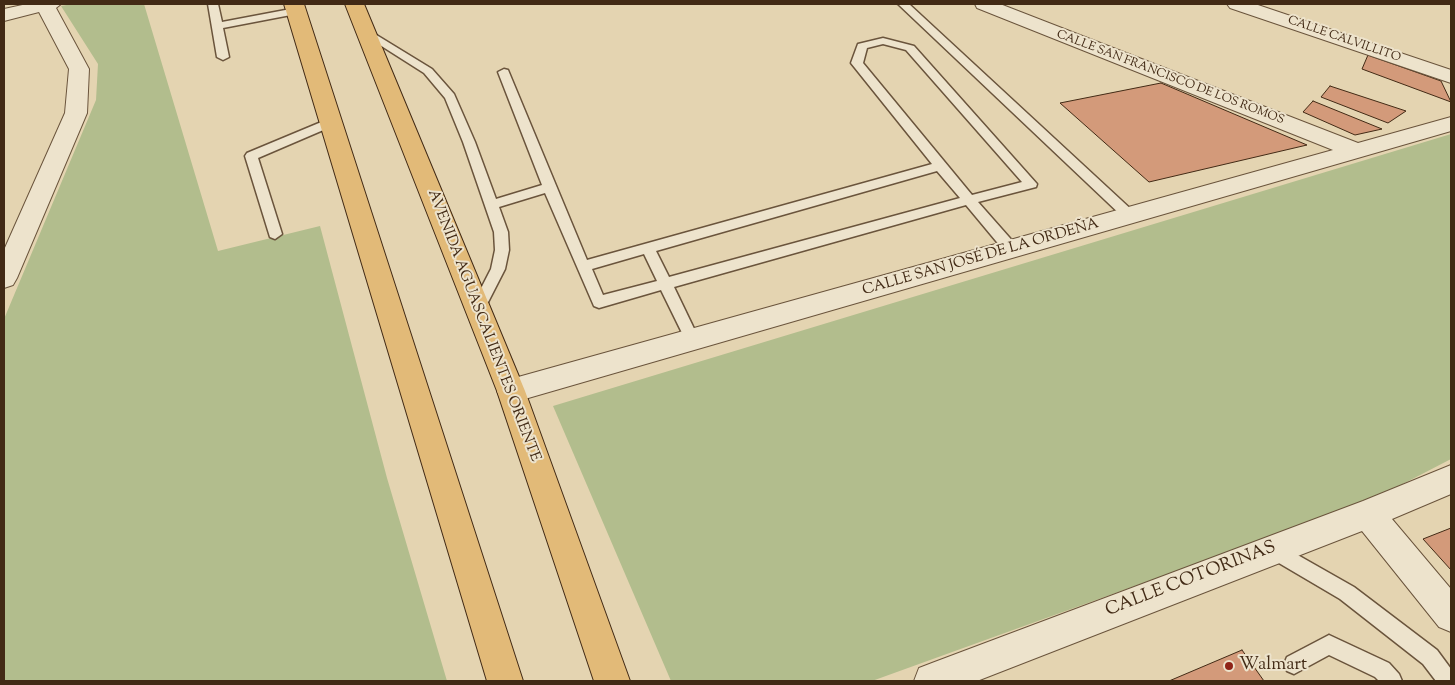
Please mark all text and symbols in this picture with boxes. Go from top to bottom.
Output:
street label: CALLE CALVILLITO [1286,14,1402,66]
street label: CALLE SAN FRANCISCO DE LOS ROMOS [1054,28,1286,128]
street label: AVENIDA AGUASCALIENTES ORIENTE [423,187,543,465]
street label: CALLE SAN JOSÉ DE LA ORDEÑA [861,216,1101,300]
street label: CALLE COTORINAS [1103,538,1279,622]
place label: Walmart [1239,655,1307,677]
marker: Walmart [1223,660,1235,672]

